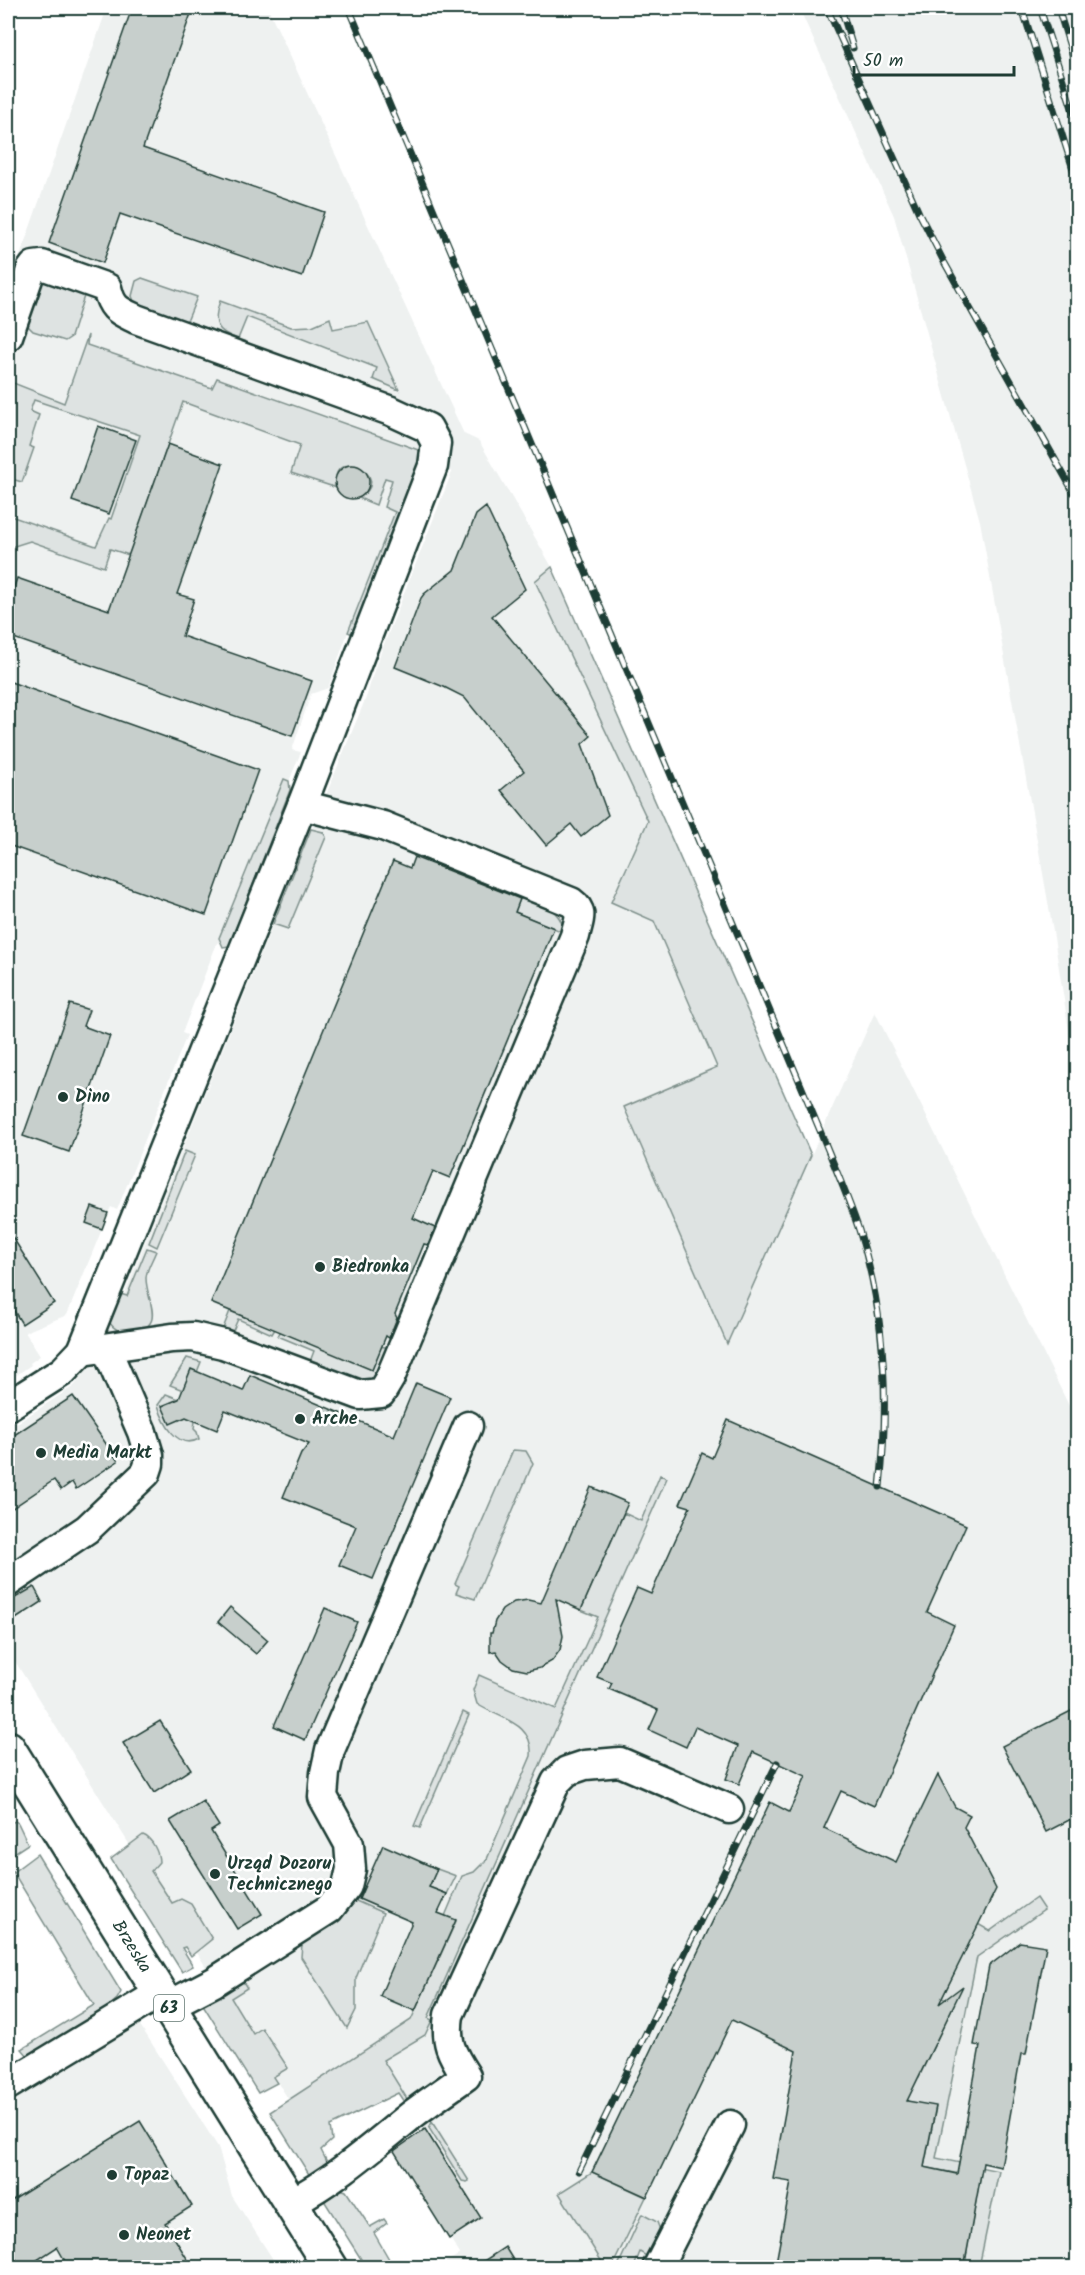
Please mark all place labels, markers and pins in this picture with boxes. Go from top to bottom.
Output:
place label: Dino [75,1083,110,1112]
marker: Dino [56,1090,70,1104]
place label: Biedronka [332,1253,409,1282]
marker: Biedronka [313,1260,327,1274]
place label: Arche [312,1405,358,1434]
marker: Arche [293,1412,307,1426]
place label: Media Markt [53,1439,153,1468]
marker: Media Markt [34,1446,48,1460]
place label: Urząd Dozoru Technicznego [227,1850,332,1900]
marker: Urząd Dozoru Technicznego [208,1867,222,1881]
place label: Topaz [124,2161,170,2190]
marker: Topaz [105,2168,119,2182]
place label: Neonet [136,2221,192,2250]
marker: Neonet [117,2228,131,2242]

